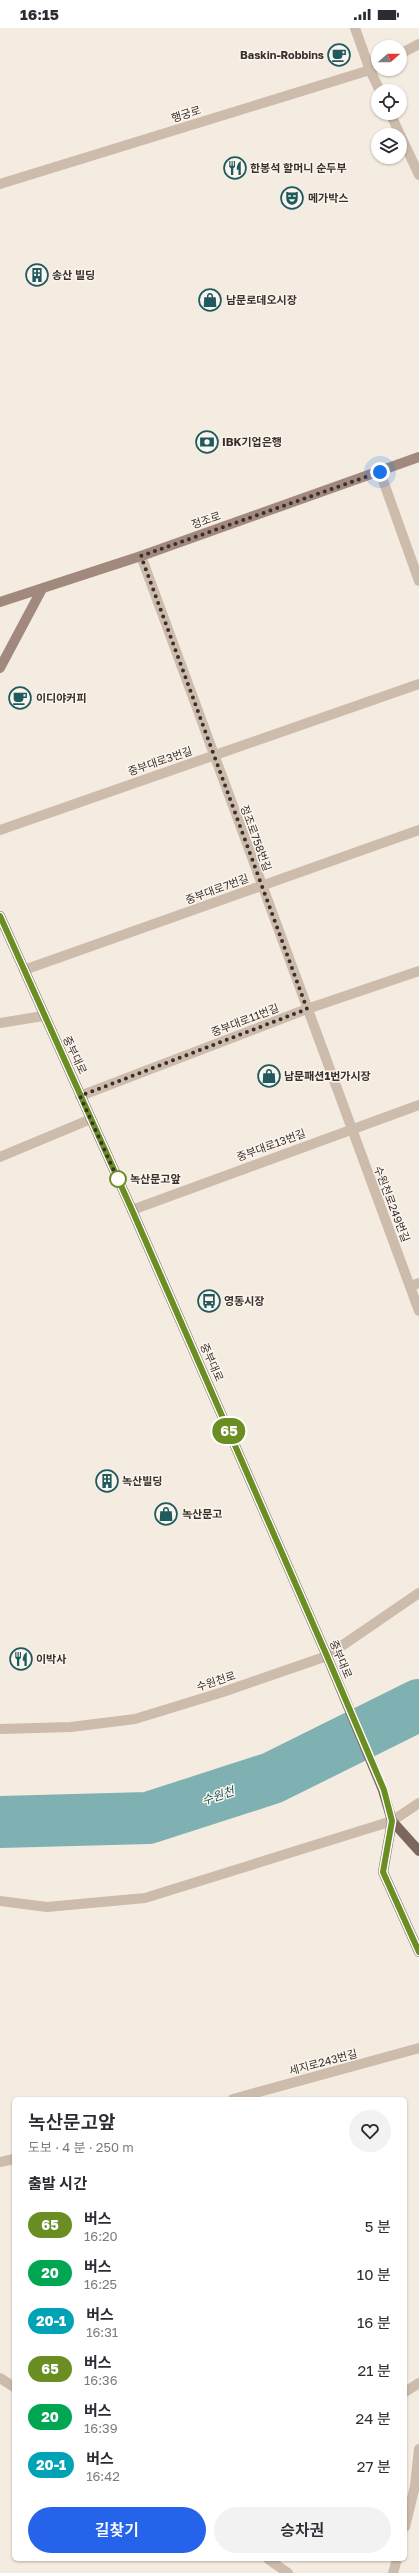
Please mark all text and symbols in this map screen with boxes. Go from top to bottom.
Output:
text: 16:15 [20,5,59,23]
north arrow [371,40,407,76]
map controls [371,40,407,164]
cafe icon: Baskin-Robbins [326,42,352,68]
place label: Baskin-Robbins [240,48,324,61]
button: locate [371,84,407,120]
street label: 행궁로 [169,103,202,124]
button: layers [371,128,407,164]
restaurant icon: 한봉석 할머니 순두부 [222,155,248,181]
place label: 한봉석 할머니 순두부 [250,161,347,174]
theatre icon: 메가박스 [279,185,305,211]
place label: 메가박스 [308,191,348,204]
building icon: 송산 빌딩 [24,262,50,288]
place label: 송산 빌딩 [52,268,95,281]
shop icon: 남문로데오시장 [197,287,223,313]
place label: 남문로데오시장 [226,293,297,306]
bank icon: IBK기업은행 [194,429,220,455]
place label: IBK기업은행 [222,435,282,448]
your location [370,462,390,482]
street label: 정조로 [189,508,222,531]
cafe icon: 이디야커피 [7,685,33,711]
place label: 이디야커피 [36,691,87,704]
street label: 중부대로3번길 [126,743,194,778]
street label: 정조로758번길 [238,803,274,873]
street label: 중부대로7번길 [183,871,250,906]
street label: 중부대로11번길 [209,1001,280,1038]
street label: 중부대로 [61,1034,90,1076]
shop icon: 남문패션1번가시장 [256,1063,282,1089]
place label: 남문패션1번가시장 [284,1069,371,1082]
street label: 중부대로13번길 [235,1126,307,1163]
street label: 수원천로249번길 [372,1164,413,1244]
marker: 녹산문고앞 [109,1170,127,1188]
place label: 녹산문고앞 [130,1172,181,1185]
bus stop icon: 영동시장 [196,1288,222,1314]
place label: 영동시장 [224,1294,264,1307]
street label: 중부대로 [198,1341,227,1383]
line badge: 65 [211,1418,247,1444]
text: 65 [220,1422,238,1439]
building icon: 녹산빌딩 [94,1468,120,1494]
place label: 녹산빌딩 [122,1474,162,1487]
shop icon: 녹산문고 [153,1501,179,1527]
place label: 녹산문고 [182,1507,222,1520]
street label: 중부대로 [328,1638,355,1680]
restaurant icon: 이박사 [8,1646,34,1672]
place label: 이박사 [36,1652,66,1665]
street label: 수원천로 [195,1668,237,1693]
water label: 수원천 [200,1783,238,1808]
street label: 세지로243번길 [287,2046,358,2077]
text: 녹산문고앞 [28,2110,115,2133]
button: heart [349,2110,391,2152]
text: 도보 · 4 분 · 250 m [28,2139,134,2155]
text: 출발 시간 [28,2174,87,2192]
text: 버스 [84,2209,112,2227]
text: 65 [41,2216,59,2233]
text: 5 분 [365,2217,391,2235]
text: 16:20 [84,2228,118,2244]
text: 버스 [84,2257,112,2275]
text: 20 [41,2264,59,2281]
text: 10 분 [357,2265,391,2283]
text: 16:25 [84,2276,117,2292]
text: 버스 [86,2305,114,2323]
text: 20-1 [36,2312,66,2329]
text: 16 분 [357,2313,391,2331]
text: 16:31 [86,2324,118,2340]
text: 버스 [84,2353,112,2371]
text: 65 [41,2360,59,2377]
text: 21 분 [357,2361,391,2379]
text: 16:36 [84,2372,118,2388]
text: 버스 [84,2401,112,2419]
text: 20 [41,2408,59,2425]
text: 24 분 [356,2409,391,2427]
text: 16:39 [84,2420,118,2436]
text: 버스 [86,2449,114,2467]
text: 20-1 [36,2456,66,2473]
text: 27 분 [357,2457,391,2475]
text: 16:42 [86,2468,120,2484]
button: 길찾기 [28,2507,206,2553]
button: 승차권 [214,2507,391,2553]

